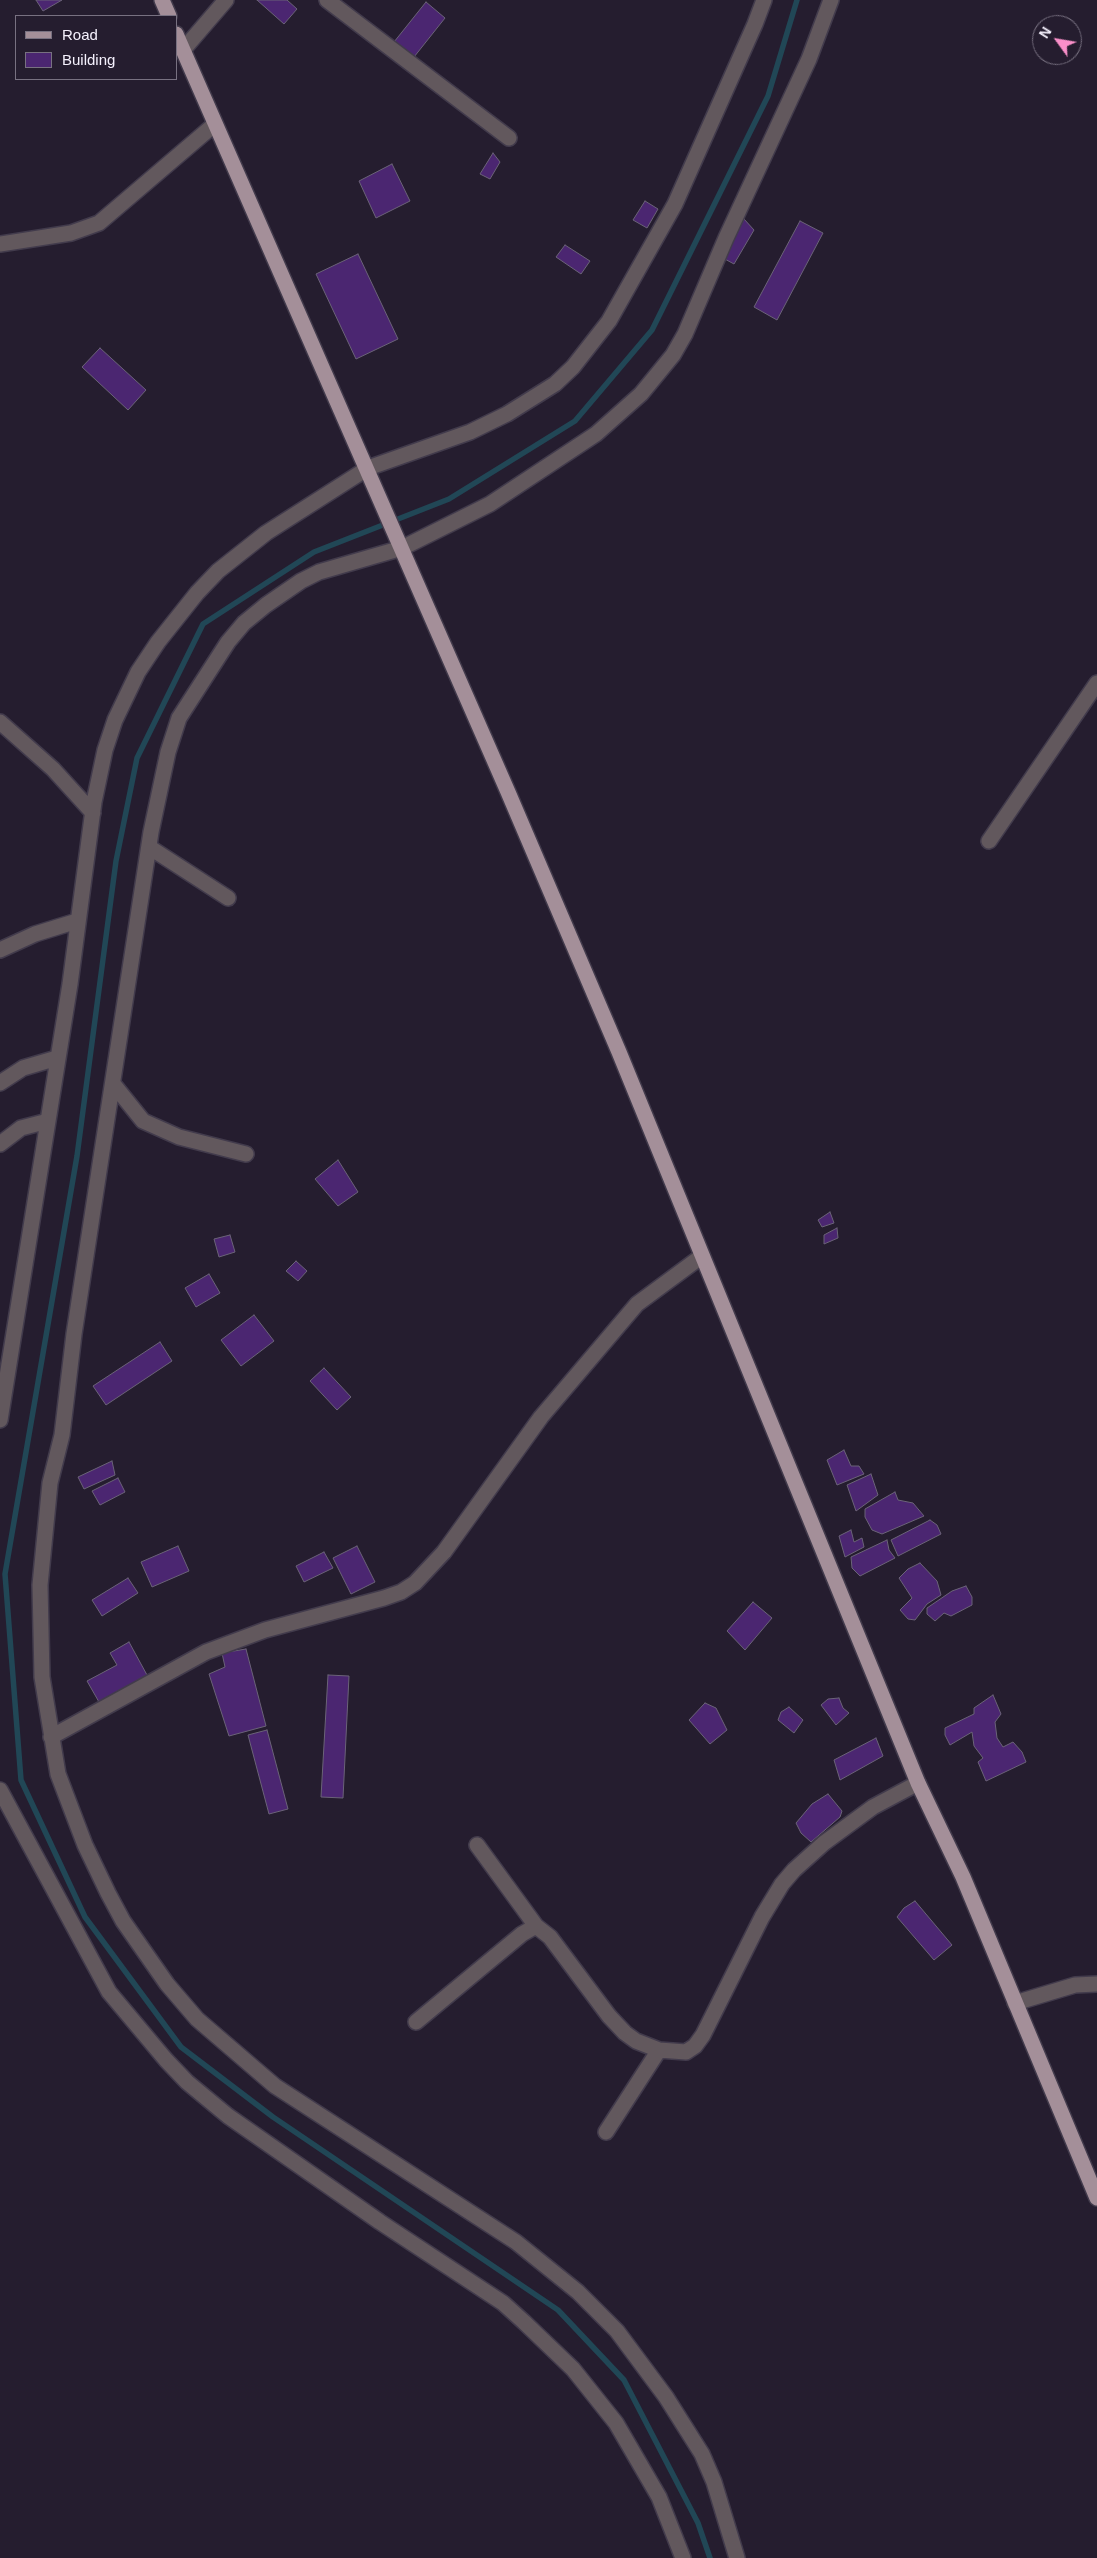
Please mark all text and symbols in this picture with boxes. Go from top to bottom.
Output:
legend [15,15,178,80]
north arrow [1032,15,1082,65]
text: N [1036,24,1055,41]
text: Road [62,26,98,43]
text: Building [62,51,115,68]

